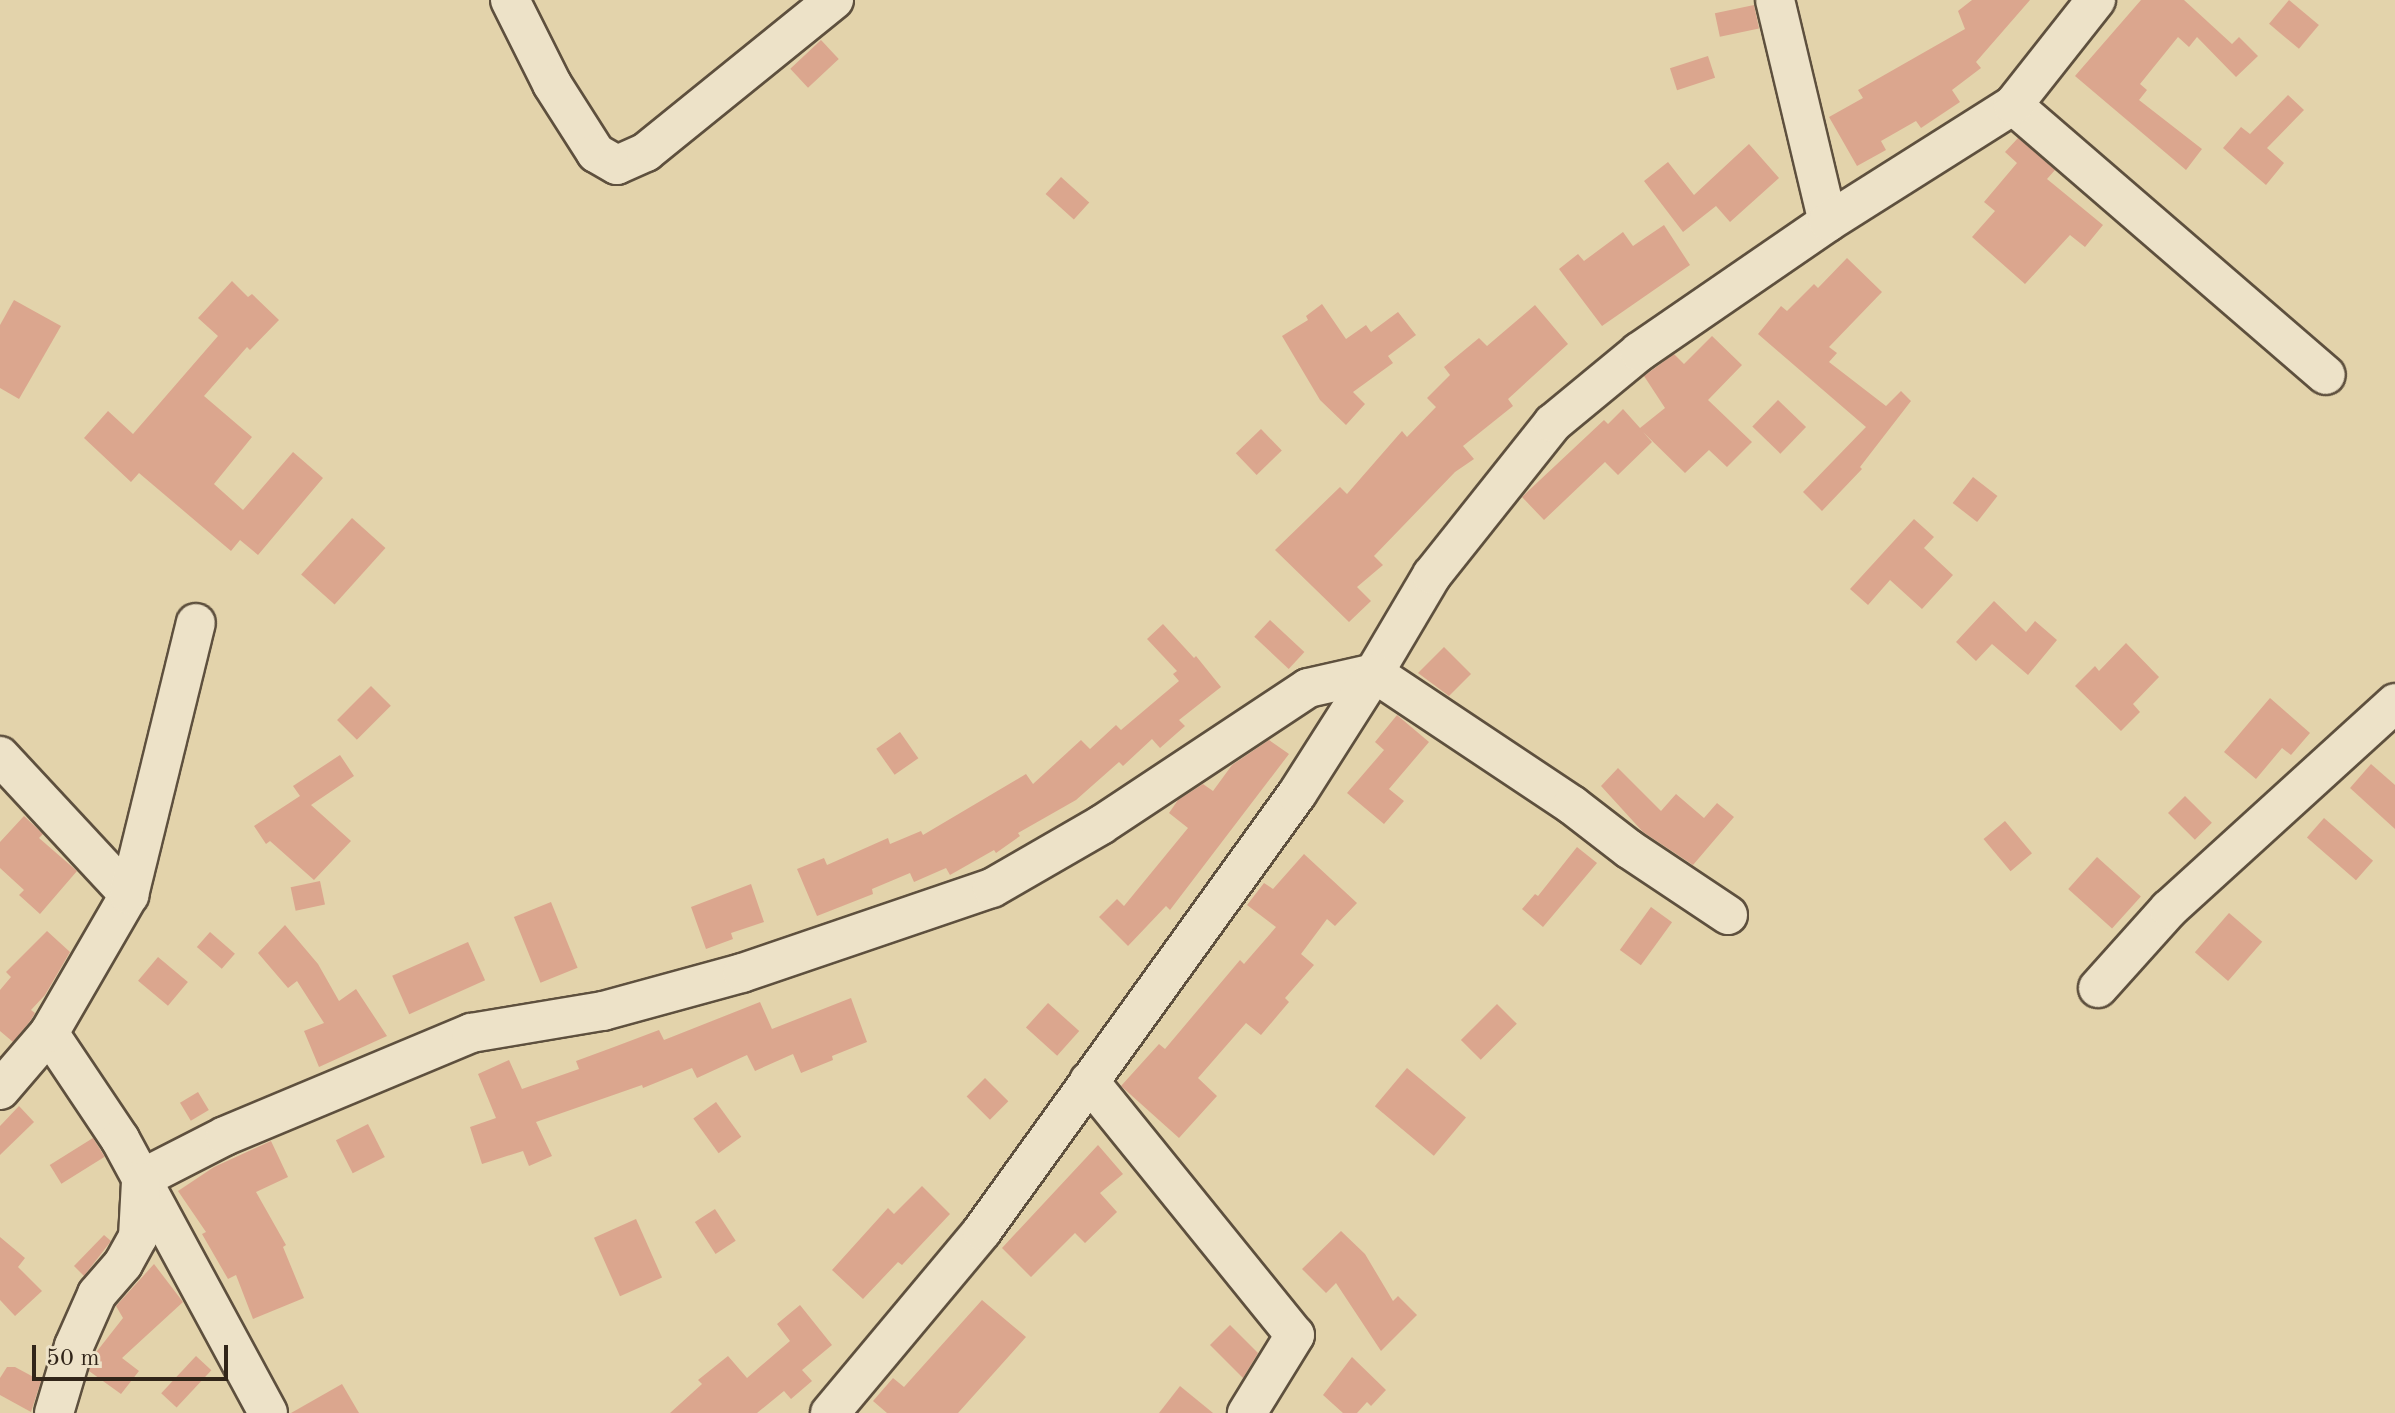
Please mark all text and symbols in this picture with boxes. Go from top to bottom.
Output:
scale bar [36,1329,232,1379]
text: 50 m [46,1347,100,1371]

